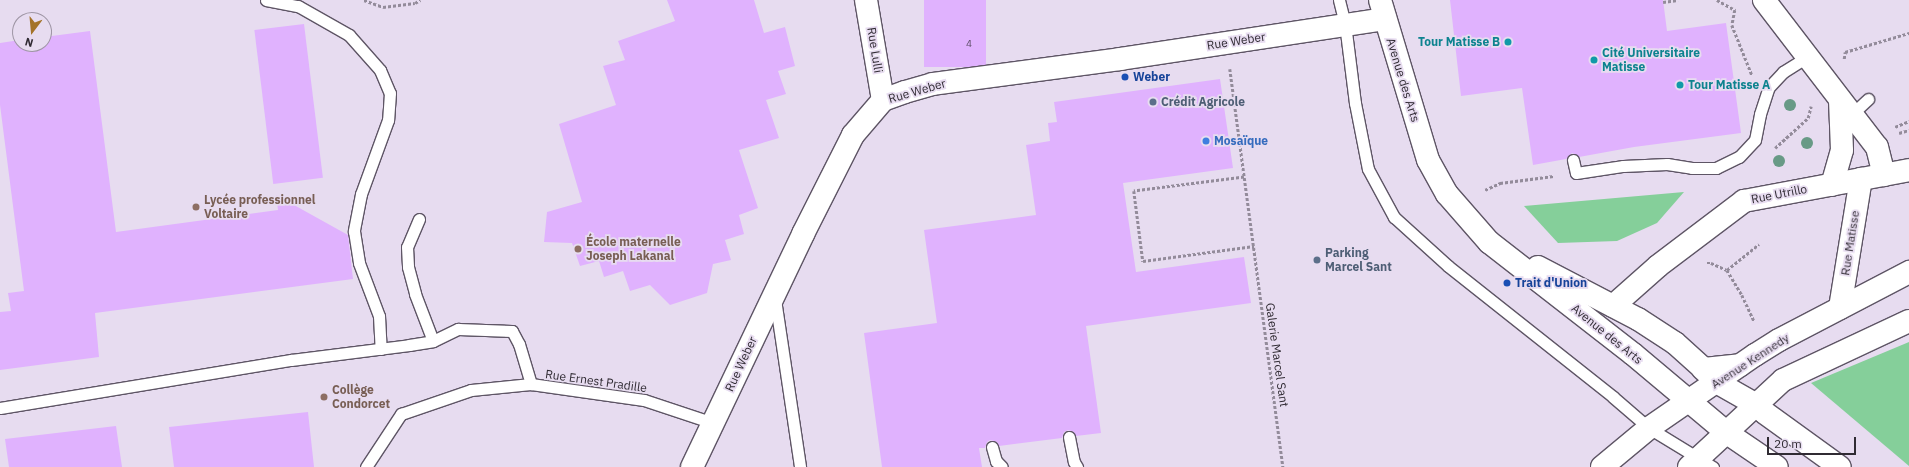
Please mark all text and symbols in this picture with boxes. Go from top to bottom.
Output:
north arrow [12,12,52,52]
street label: Rue Lulli [864,26,886,74]
street label: Rue Weber [1206,29,1266,53]
text: N [23,35,35,50]
place label: Tour Matisse B [1418,35,1500,49]
street label: Avenue des Arts [1383,36,1423,124]
marker: Tour Matisse B [1503,37,1513,47]
house number: 4 [966,38,972,50]
place label: Cité Universitaire Matisse [1602,46,1700,74]
marker: Cité Universitaire Matisse [1589,55,1599,65]
place label: Weber [1133,70,1170,84]
marker: Weber [1120,72,1130,82]
street label: Rue Weber [887,76,947,106]
place label: Tour Matisse A [1688,78,1770,92]
marker: Tour Matisse A [1675,80,1685,90]
place label: Crédit Agricole [1161,95,1245,109]
marker: Crédit Agricole [1148,97,1158,107]
place label: Mosaïque [1214,134,1268,148]
marker: Mosaïque [1201,136,1211,146]
street label: Rue Utrillo [1750,182,1808,206]
place label: Lycée professionnel Voltaire [204,193,315,221]
marker: Lycée professionnel Voltaire [191,202,201,212]
street label: Rue Matisse [1838,210,1862,276]
place label: École maternelle Joseph Lakanal [586,235,681,263]
marker: École maternelle Joseph Lakanal [573,244,583,254]
place label: Parking Marcel Sant [1325,246,1392,274]
marker: Parking Marcel Sant [1312,255,1322,265]
place label: Trait d'Union [1515,276,1587,290]
marker: Trait d'Union [1502,278,1512,288]
street label: Avenue des Arts [1569,301,1645,367]
street label: Galerie Marcel Sant [1263,302,1291,408]
street label: Avenue Kennedy [1708,330,1792,392]
street label: Rue Weber [722,334,760,394]
street label: Rue Ernest Pradille [544,367,648,395]
place label: Collège Condorcet [332,383,390,411]
marker: Collège Condorcet [319,392,329,402]
scale bar [1769,429,1858,455]
text: 20 m [1774,436,1802,451]

